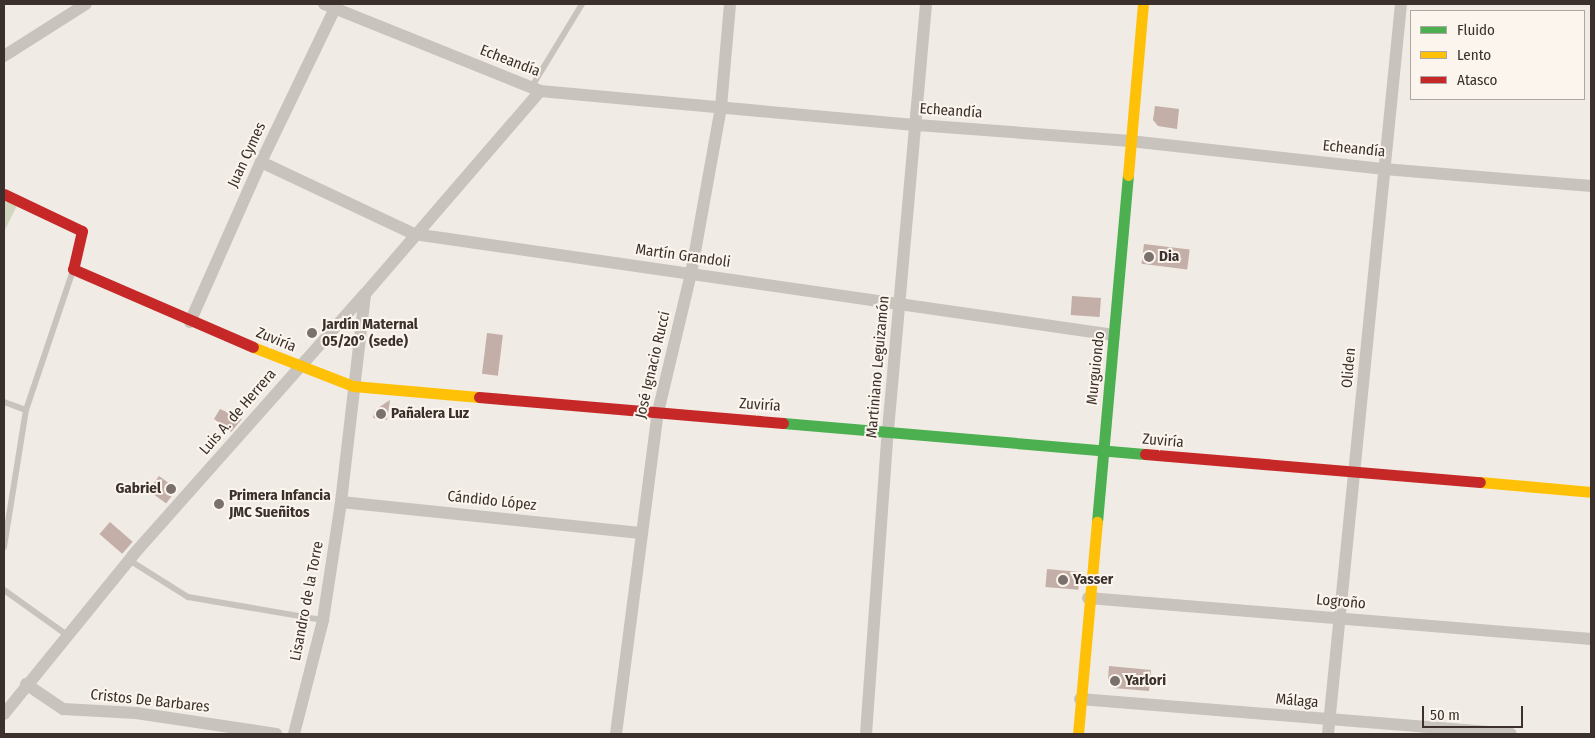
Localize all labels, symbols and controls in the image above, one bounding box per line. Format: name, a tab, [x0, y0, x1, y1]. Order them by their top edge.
legend	[1410, 10, 1585, 100]
text: Fluido	[1457, 21, 1495, 39]
street label: Echeandía	[477, 41, 543, 81]
text: Lento	[1457, 46, 1491, 64]
text: Atasco	[1457, 71, 1497, 89]
street label: Echeandía	[919, 100, 983, 122]
street label: Juan Cymes	[224, 120, 270, 190]
street label: Echeandía	[1322, 137, 1386, 161]
street label: Martín Grandoli	[634, 240, 732, 272]
place label: Dia	[1159, 248, 1179, 266]
marker: Dia	[1143, 251, 1155, 263]
street label: Martiniano Leguizamón	[863, 295, 893, 439]
street label: José Ignacio Rucci	[632, 310, 674, 420]
place label: Jardín Maternal 05/20° (sede)	[322, 315, 418, 350]
street label: Zuviría	[253, 324, 299, 356]
marker: Jardín Maternal 05/20° (sede)	[306, 327, 318, 339]
street label: Murguiondo	[1083, 330, 1109, 406]
street label: Oliden	[1338, 347, 1360, 389]
street label: Luis A. de Herrera	[196, 365, 280, 459]
street label: Zuviría	[739, 395, 781, 415]
place label: Pañalera Luz	[391, 405, 469, 423]
marker: Pañalera Luz	[375, 408, 387, 420]
street label: Zuviría	[1142, 430, 1184, 452]
place label: Gabriel	[115, 480, 161, 498]
marker: Gabriel	[165, 483, 177, 495]
place label: Primera Infancia JMC Sueñitos	[229, 486, 331, 521]
street label: Cándido López	[447, 487, 537, 515]
marker: Primera Infancia JMC Sueñitos	[213, 498, 225, 510]
street label: Lisandro de la Torre	[287, 540, 327, 662]
place label: Yasser	[1073, 571, 1113, 589]
marker: Yasser	[1057, 574, 1069, 586]
street label: Logroño	[1315, 591, 1367, 613]
place label: Yarlori	[1125, 672, 1166, 690]
marker: Yarlori	[1109, 675, 1121, 687]
street label: Cristos De Barbares	[90, 686, 210, 716]
street label: Málaga	[1275, 690, 1319, 712]
scale bar	[1425, 696, 1526, 728]
text: 50 m	[1430, 706, 1460, 724]

